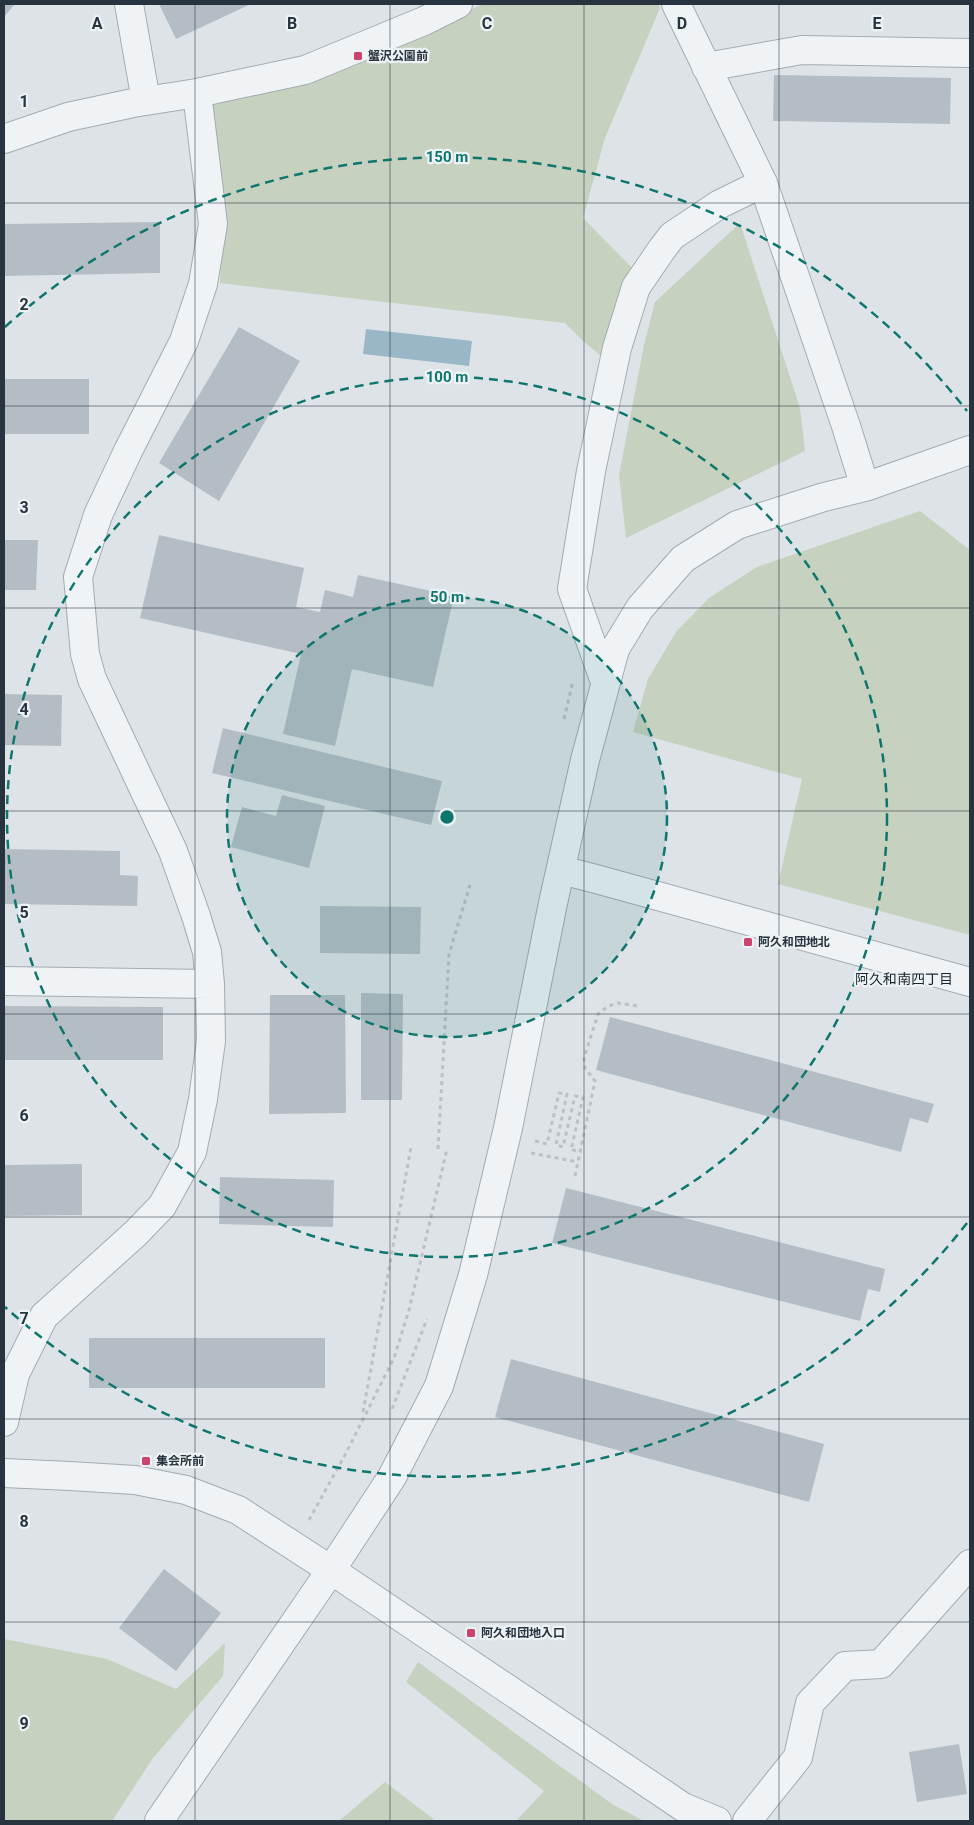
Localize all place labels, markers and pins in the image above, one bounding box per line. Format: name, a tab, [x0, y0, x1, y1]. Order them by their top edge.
place label: 蟹沢公園前	[368, 49, 428, 63]
marker: 蟹沢公園前	[352, 50, 364, 62]
centre of rings	[438, 808, 456, 826]
place label: 阿久和団地北	[758, 935, 830, 949]
marker: 阿久和団地北	[742, 936, 754, 948]
place label: 集会所前	[156, 1454, 204, 1468]
marker: 集会所前	[140, 1455, 152, 1467]
place label: 阿久和団地入口	[481, 1626, 565, 1640]
marker: 阿久和団地入口	[465, 1627, 477, 1639]

